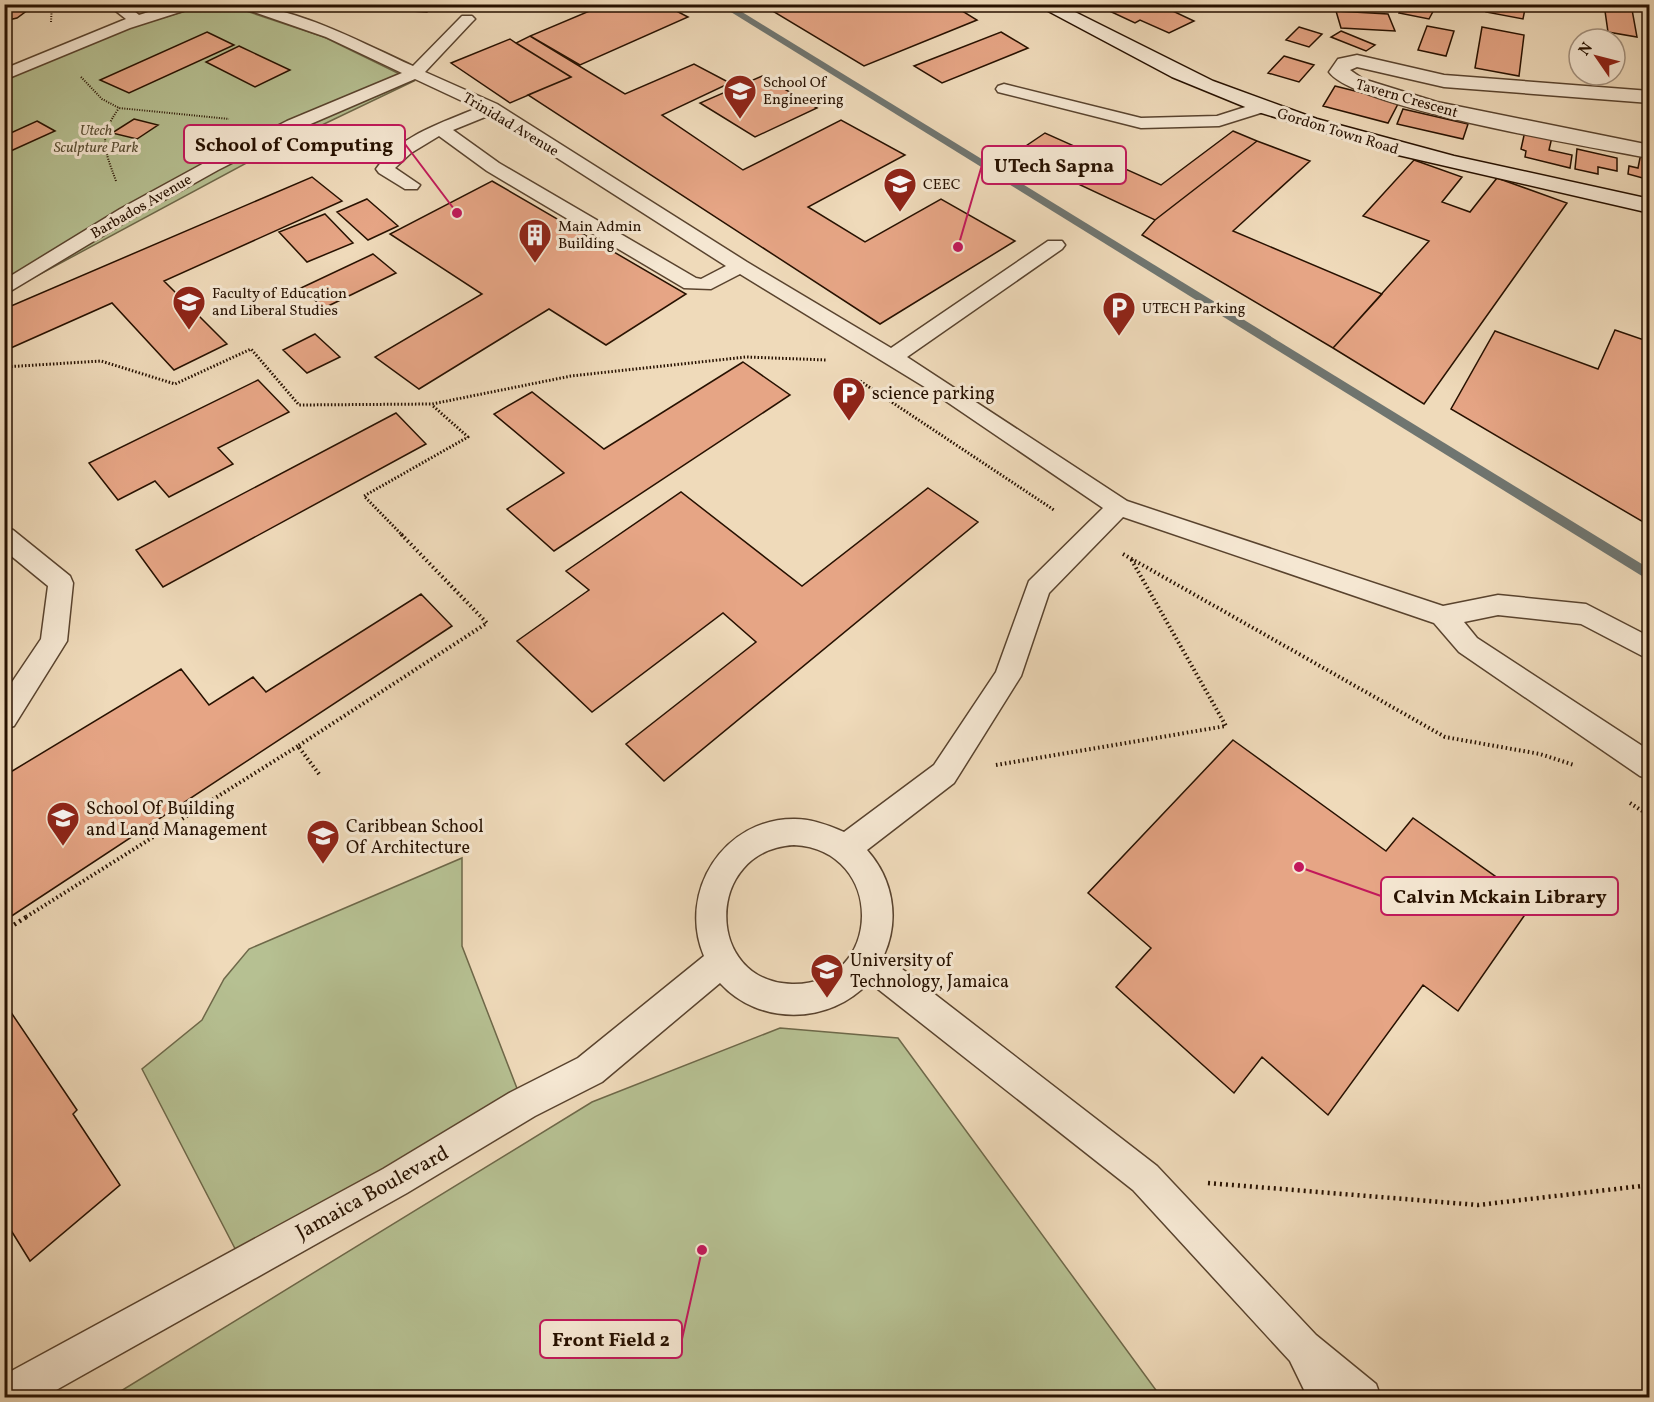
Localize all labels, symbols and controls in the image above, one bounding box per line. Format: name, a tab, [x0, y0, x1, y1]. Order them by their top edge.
north arrow	[1567, 27, 1627, 87]
text: N	[1574, 38, 1599, 61]
school or university icon: School Of Engineering	[722, 73, 758, 120]
place label: School Of Engineering	[763, 73, 844, 111]
street label: Tavern Crescent	[1353, 75, 1460, 124]
street label: Trinidad Avenue	[458, 88, 562, 162]
street label: Gordon Town Road	[1274, 104, 1401, 161]
park label: Utech Sculpture Park	[54, 121, 138, 159]
callout: School of Computing	[184, 125, 405, 163]
text: School of Computing	[195, 132, 393, 160]
callout: UTech Sapna	[982, 146, 1126, 184]
text: UTech Sapna	[994, 153, 1114, 181]
school or university icon: CEEC	[882, 166, 918, 213]
street label: Barbados Avenue	[87, 170, 196, 245]
place label: CEEC	[923, 175, 961, 196]
building icon: Main Admin Building	[517, 217, 553, 264]
place label: Main Admin Building	[558, 217, 641, 255]
school or university icon: Faculty of Education and Liberal Studies	[171, 284, 207, 331]
place label: Faculty of Education and Liberal Studies	[212, 284, 347, 322]
parking icon: UTECH Parking	[1101, 290, 1137, 337]
place label: UTECH Parking	[1142, 299, 1246, 320]
parking icon: science parking	[831, 375, 867, 422]
place label: science parking	[872, 382, 995, 407]
place label: School Of Building and Land Management	[86, 797, 268, 843]
school or university icon: School Of Building and Land Management	[45, 800, 81, 847]
place label: Caribbean School Of Architecture	[346, 815, 484, 861]
school or university icon: Caribbean School Of Architecture	[305, 818, 341, 865]
callout: Calvin Mckain Library	[1381, 877, 1618, 915]
text: Calvin Mckain Library	[1393, 884, 1607, 912]
place label: University of Technology, Jamaica	[850, 949, 1009, 995]
school or university icon: University of Technology, Jamaica	[809, 952, 845, 999]
street label: Jamaica Boulevard	[291, 1139, 455, 1247]
callout: Front Field 2	[540, 1320, 682, 1358]
text: Front Field 2	[552, 1327, 670, 1355]

